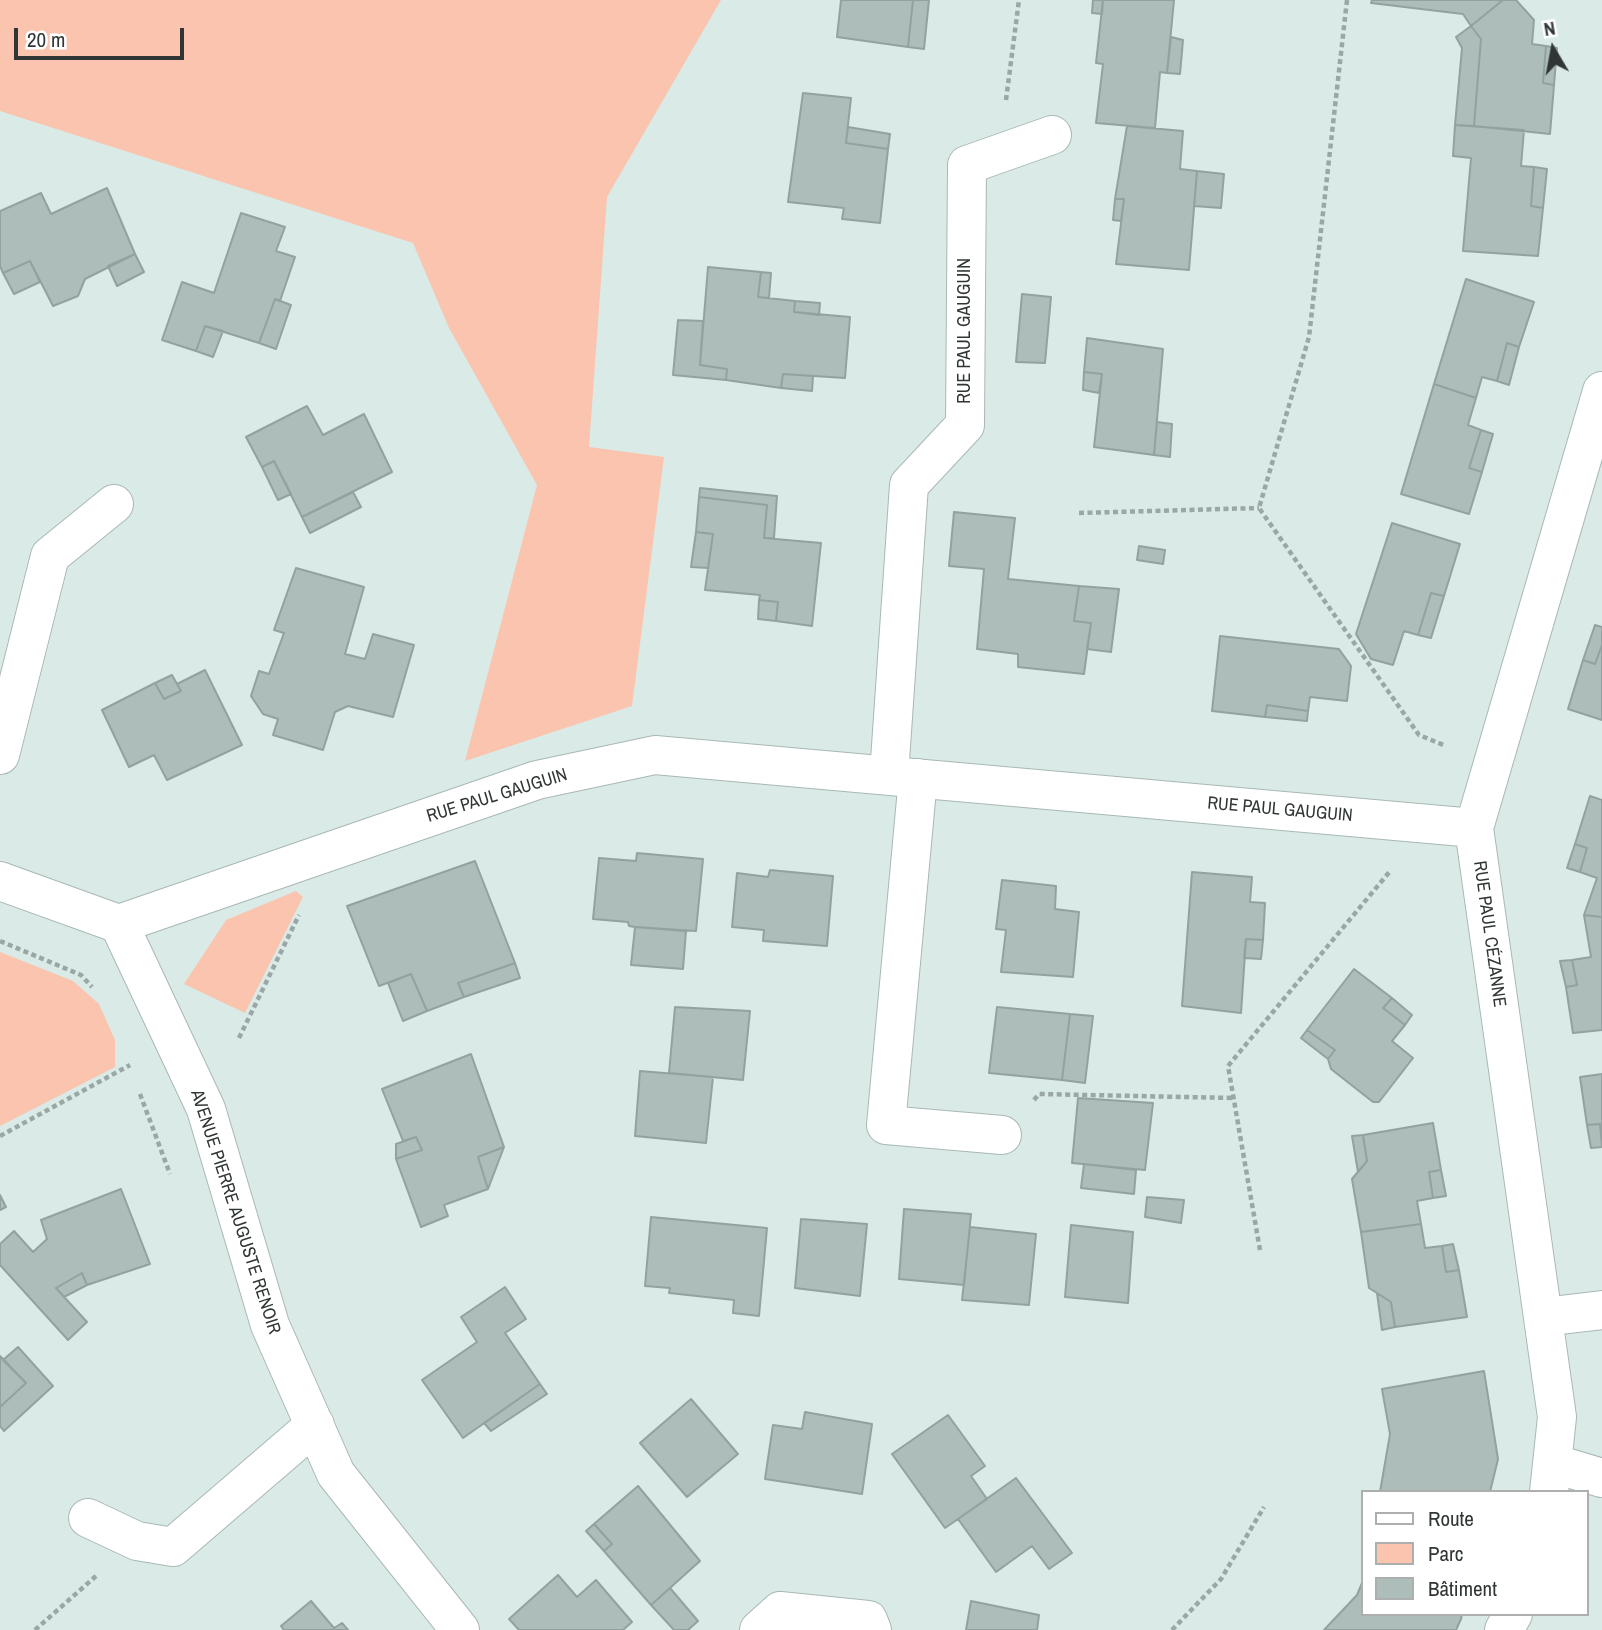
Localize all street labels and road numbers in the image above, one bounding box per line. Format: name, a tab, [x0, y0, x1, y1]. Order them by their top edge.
street label: RUE PAUL GAUGUIN	[954, 258, 976, 404]
street label: RUE PAUL GAUGUIN	[424, 764, 570, 828]
street label: RUE PAUL GAUGUIN	[1206, 793, 1354, 827]
street label: RUE PAUL CÉZANNE	[1468, 860, 1510, 1008]
street label: AVENUE PIERRE AUGUSTE RENOIR	[185, 1087, 285, 1337]

